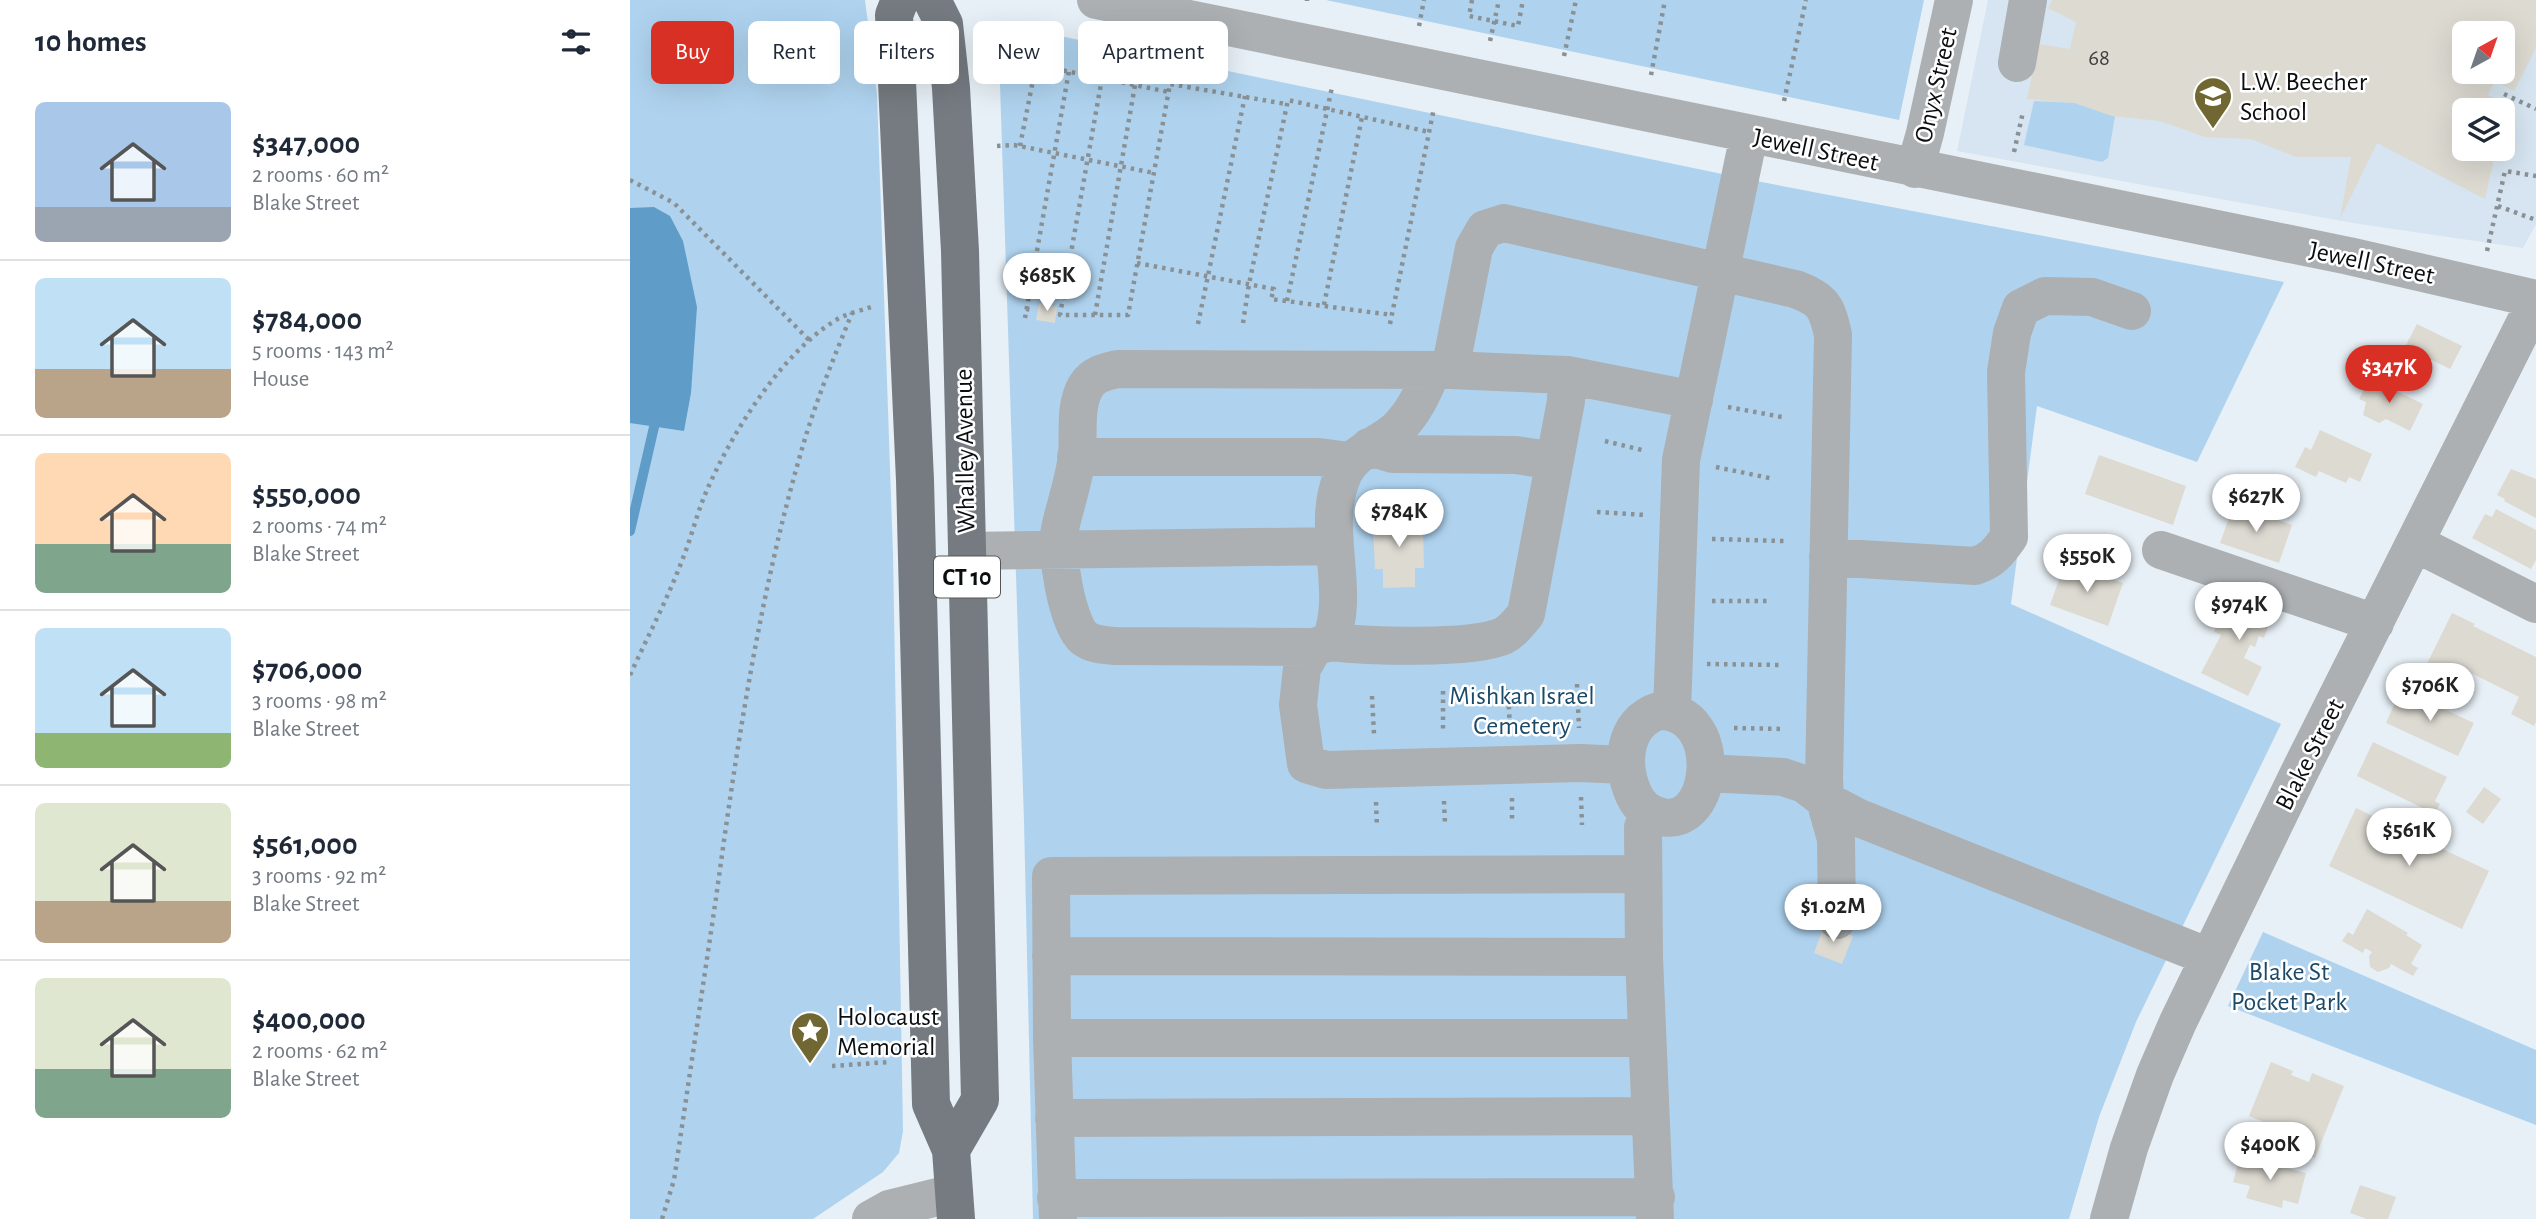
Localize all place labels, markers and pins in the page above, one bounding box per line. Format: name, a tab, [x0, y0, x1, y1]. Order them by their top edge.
place label: L.W. Beecher School	[2240, 69, 2368, 125]
school or university icon: L.W. Beecher School	[2192, 75, 2234, 130]
pin: $685K	[998, 254, 1096, 313]
pin: $347K	[2340, 346, 2438, 405]
pin: $627K	[2207, 475, 2305, 534]
pin: $784K	[1350, 490, 1448, 549]
pin: $550K	[2038, 534, 2136, 594]
pin: $974K	[2190, 582, 2288, 642]
pin: $706K	[2381, 664, 2479, 723]
pin: $561K	[2360, 808, 2458, 868]
pin: $1.02M	[1776, 884, 1890, 944]
place label: Holocaust Memorial	[837, 1004, 939, 1060]
place icon: Holocaust Memorial	[789, 1010, 831, 1065]
pin: $400K	[2221, 1122, 2319, 1182]

